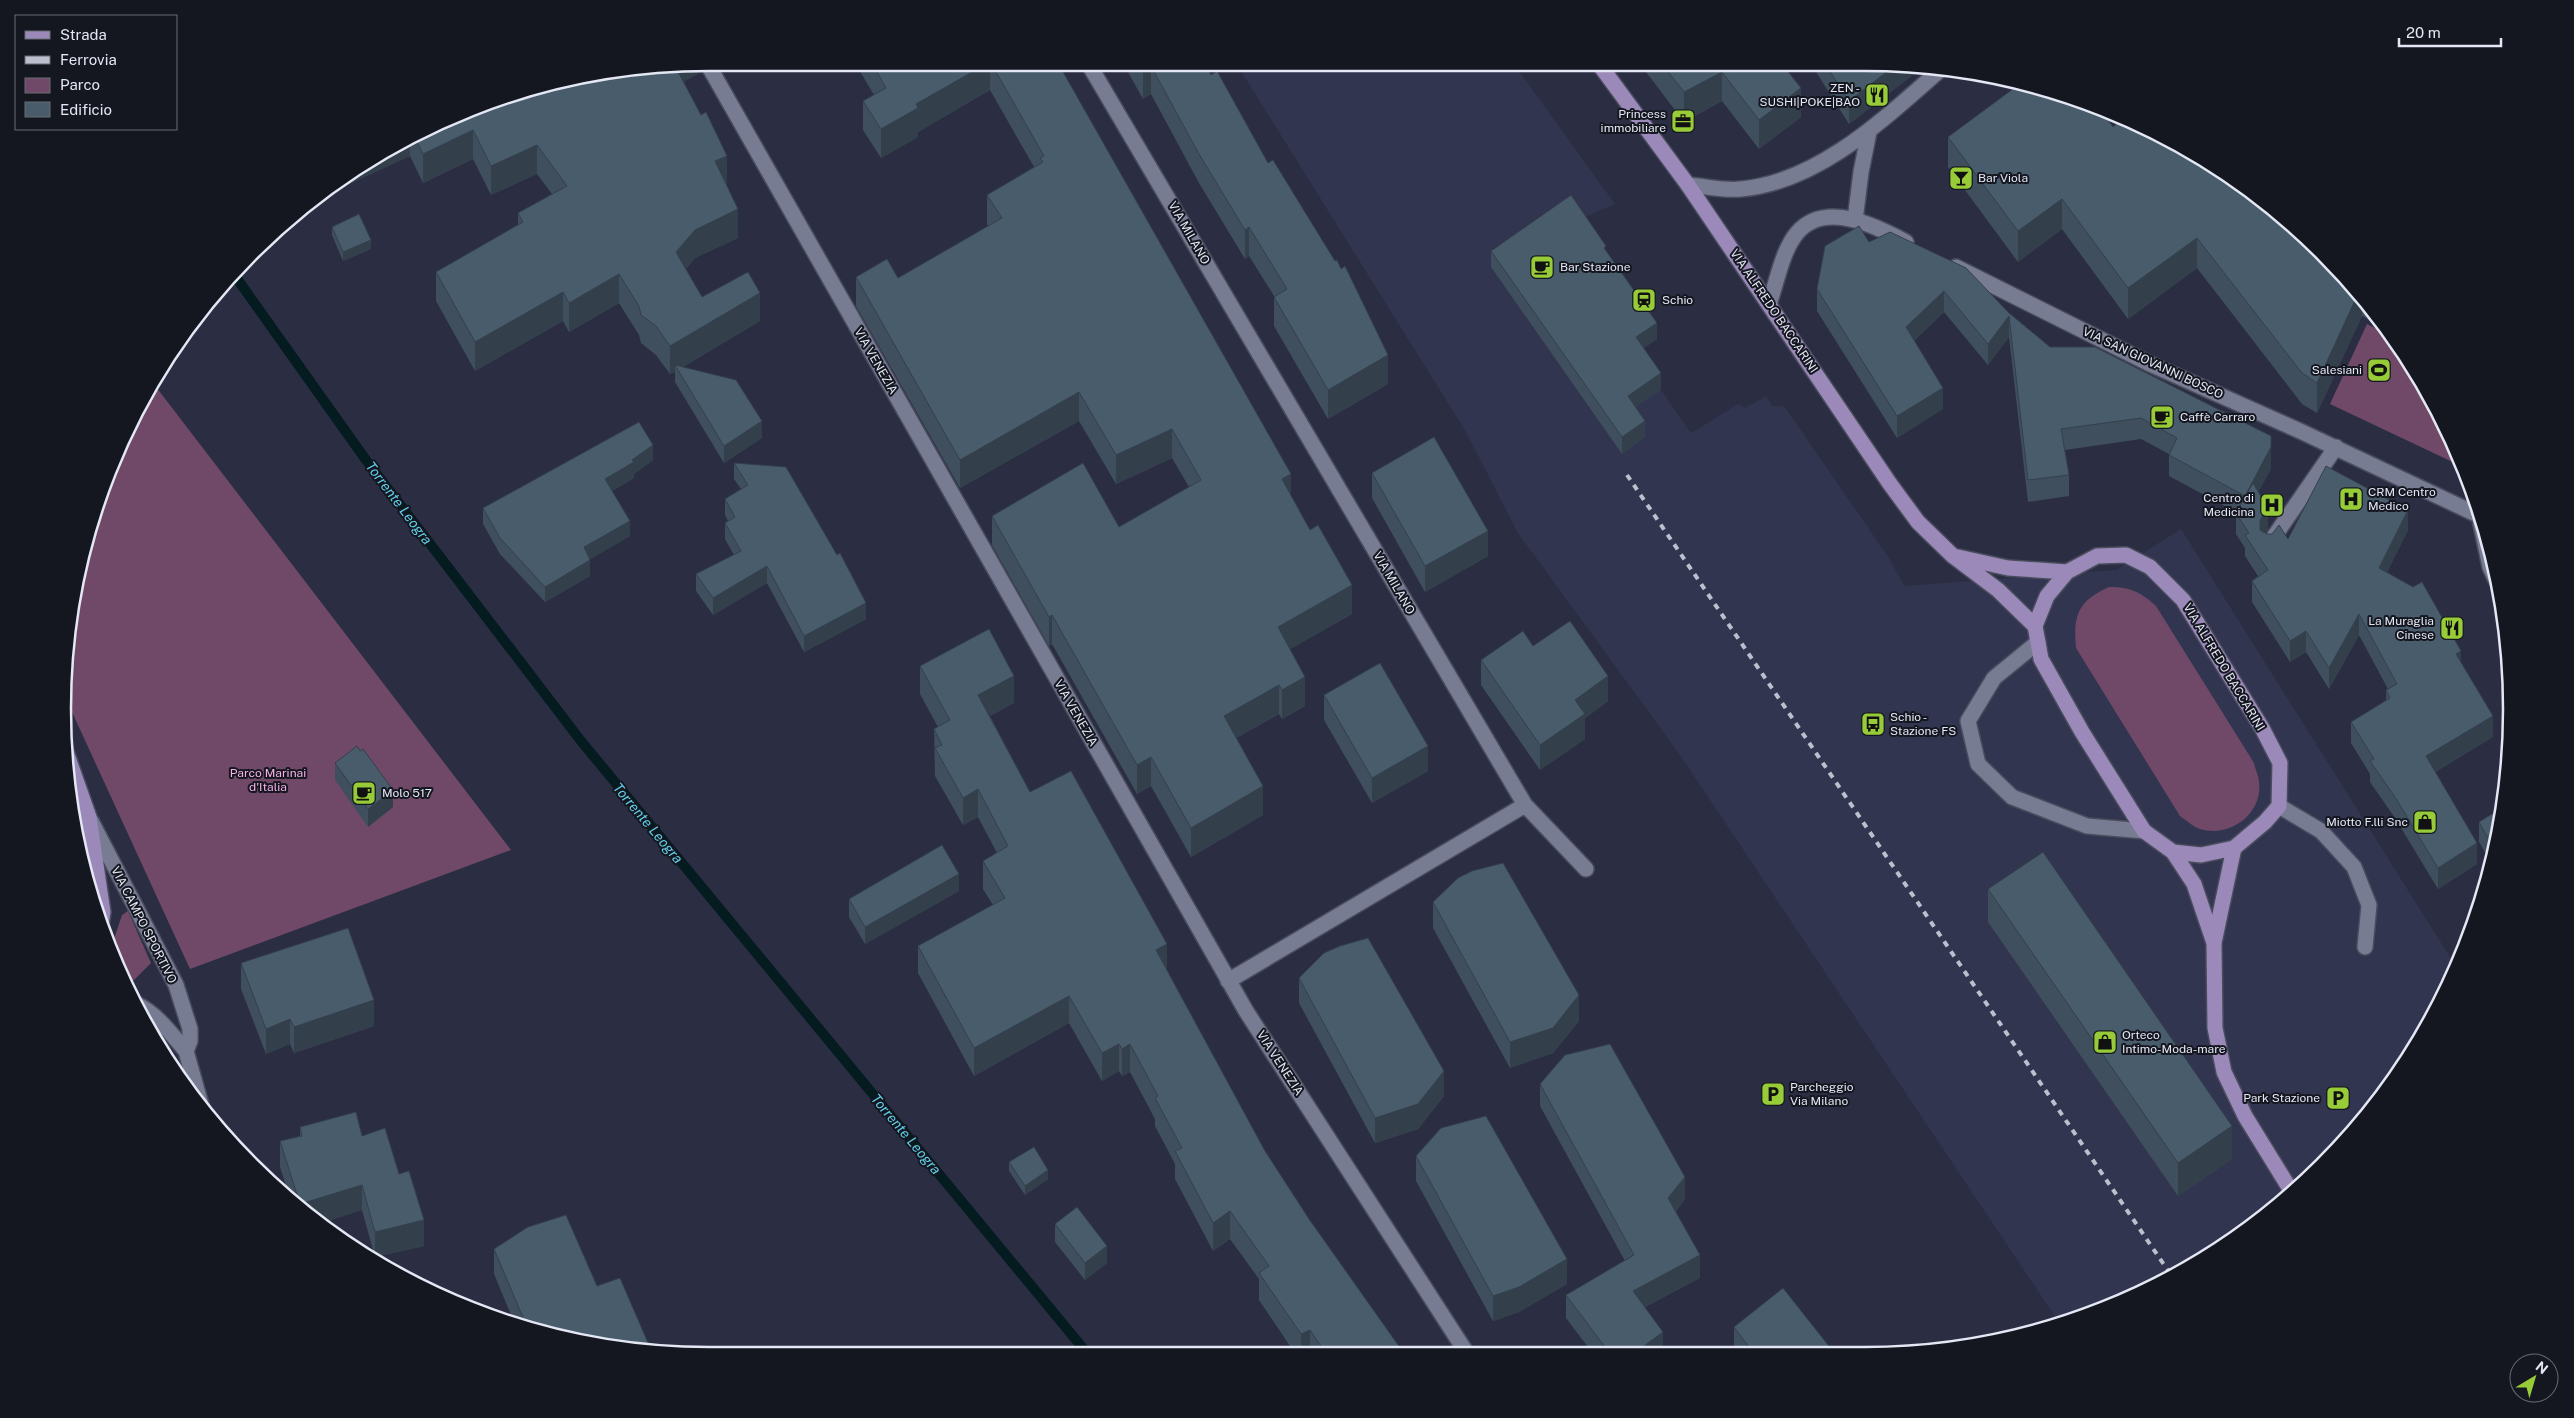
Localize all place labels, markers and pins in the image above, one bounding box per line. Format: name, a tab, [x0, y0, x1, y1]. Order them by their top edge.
place label: ZEN - SUSHI|POKE|BAO	[1760, 81, 1860, 109]
restaurant icon: ZEN - SUSHI|POKE|BAO	[1864, 82, 1890, 108]
place label: Princess immobiliare	[1601, 107, 1666, 135]
office icon: Princess immobiliare	[1670, 108, 1696, 134]
bar icon: Bar Viola	[1948, 165, 1974, 191]
place label: Bar Viola	[1978, 171, 2028, 185]
cafe icon: Bar Stazione	[1529, 254, 1555, 280]
place label: Bar Stazione	[1560, 260, 1631, 274]
station icon: Schio	[1631, 287, 1657, 313]
place label: Schio	[1662, 293, 1693, 307]
sports icon: Salesiani	[2366, 357, 2392, 383]
place label: Salesiani	[2312, 363, 2362, 377]
cafe icon: Caffè Carraro	[2149, 404, 2175, 430]
place label: Caffè Carraro	[2180, 410, 2256, 424]
place label: CRM Centro Medico	[2368, 485, 2436, 513]
hospital icon: CRM Centro Medico	[2338, 486, 2364, 512]
place label: Centro di Medicina	[2203, 491, 2254, 519]
hospital icon: Centro di Medicina	[2259, 492, 2285, 518]
place label: La Muraglia Cinese	[2368, 614, 2434, 642]
restaurant icon: La Muraglia Cinese	[2439, 615, 2465, 641]
place label: Schio - Stazione FS	[1890, 710, 1956, 738]
bus stop icon: Schio - Stazione FS	[1860, 711, 1886, 737]
cafe icon: Molo 517	[351, 780, 377, 806]
place label: Molo 517	[382, 786, 432, 800]
shop icon: Miotto F.lli Snc	[2412, 809, 2438, 835]
place label: Miotto F.lli Snc	[2326, 815, 2408, 829]
place label: Orteco Intimo-Moda-mare	[2122, 1028, 2226, 1056]
shop icon: Orteco Intimo-Moda-mare	[2092, 1029, 2118, 1055]
place label: Parcheggio Via Milano	[1790, 1080, 1854, 1108]
parking icon: Parcheggio Via Milano	[1760, 1081, 1786, 1107]
parking icon: Park Stazione	[2325, 1085, 2351, 1111]
place label: Park Stazione	[2243, 1091, 2320, 1105]

